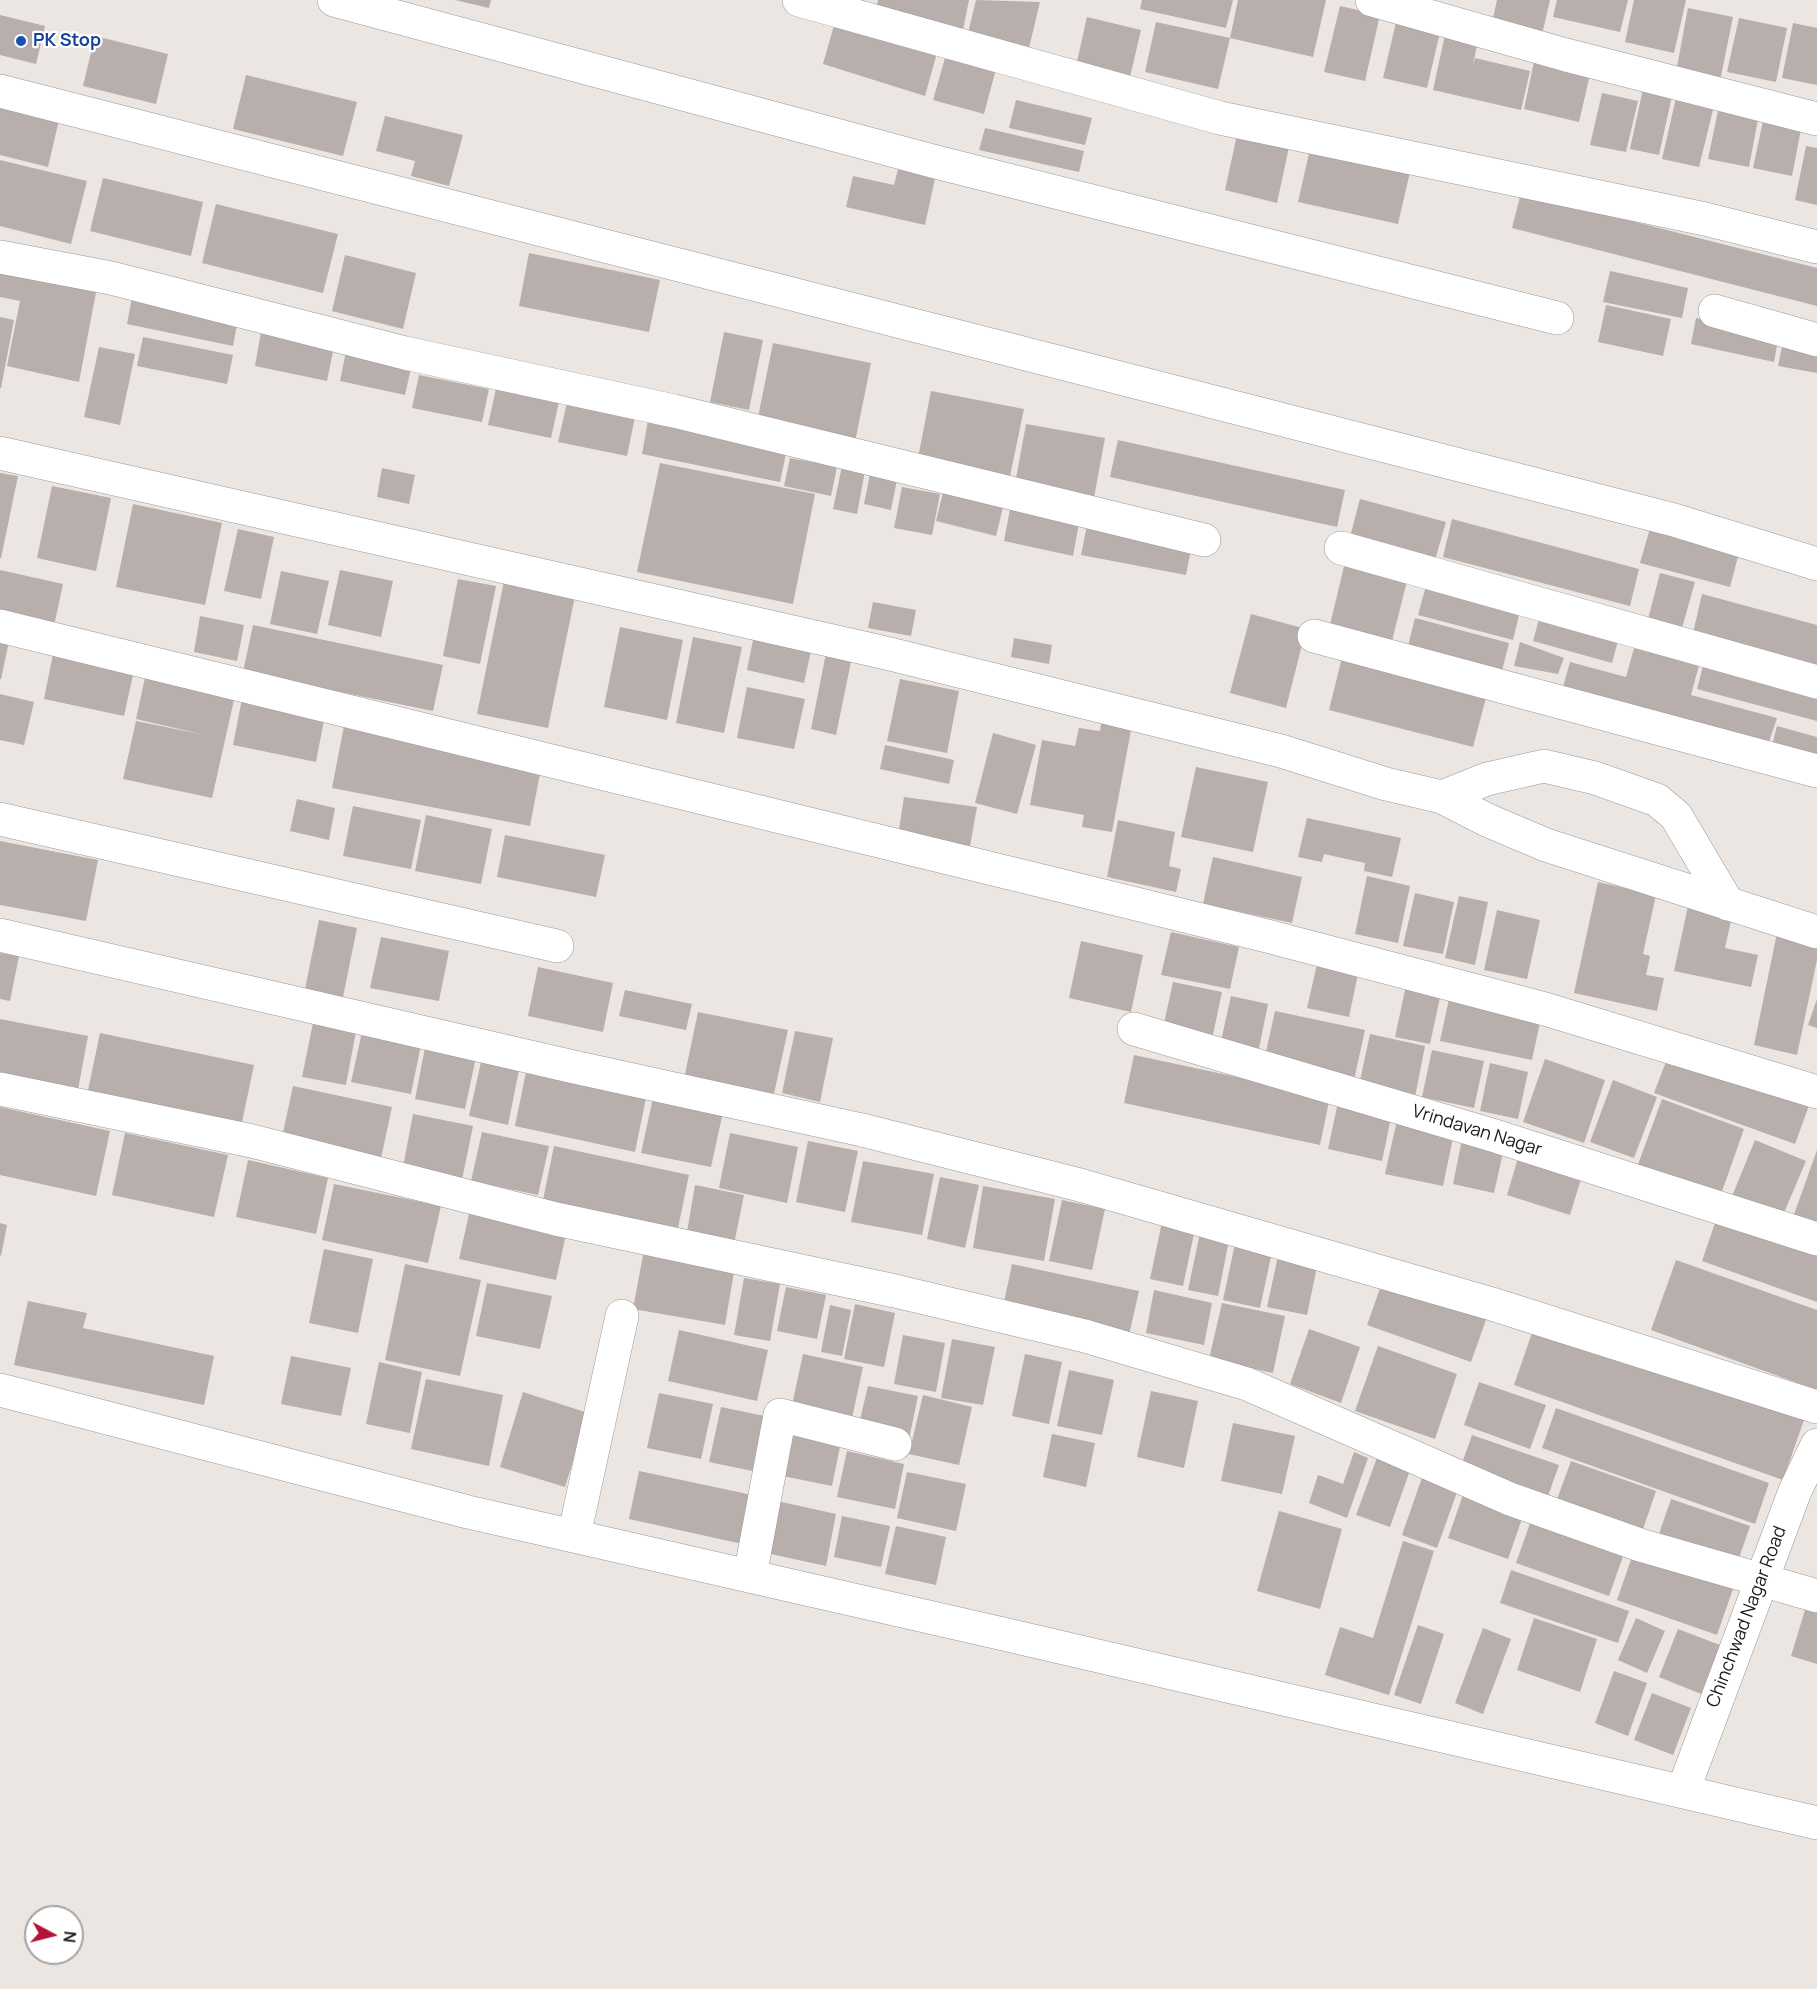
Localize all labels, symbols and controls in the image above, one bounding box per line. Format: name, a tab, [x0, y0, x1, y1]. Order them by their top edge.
place label: PK Stop	[33, 30, 101, 52]
marker: PK Stop	[14, 34, 28, 48]
street label: Vrindavan Nagar	[1409, 1101, 1545, 1161]
street label: Chinchwad Nagar Road	[1702, 1523, 1792, 1711]
north arrow	[24, 1905, 84, 1965]
text: N	[58, 1930, 81, 1944]

